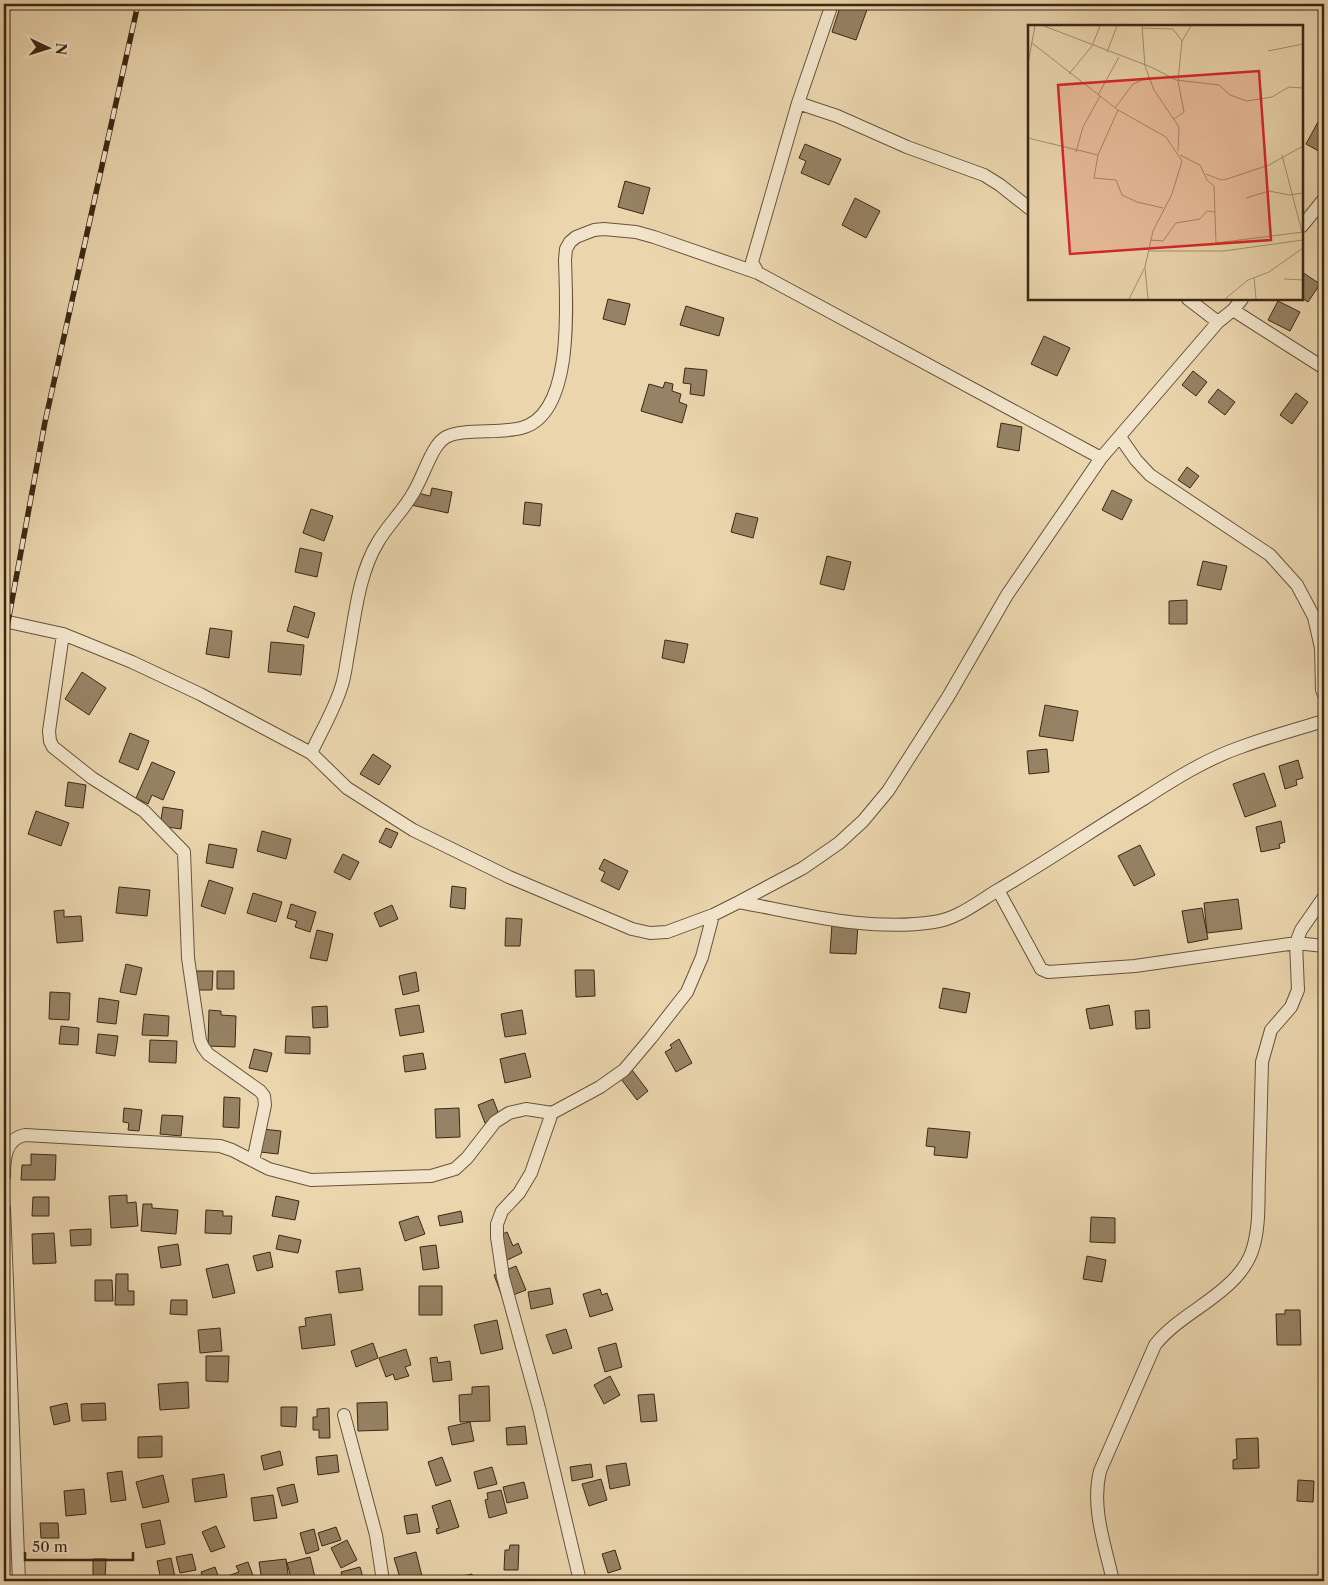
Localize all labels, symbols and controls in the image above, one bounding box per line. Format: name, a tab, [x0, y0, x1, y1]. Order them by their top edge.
north arrow	[22, 22, 72, 72]
inset map	[1028, 25, 1303, 300]
text: N	[52, 42, 70, 56]
scale bar	[25, 1530, 132, 1562]
text: 50 m	[32, 1537, 68, 1556]

